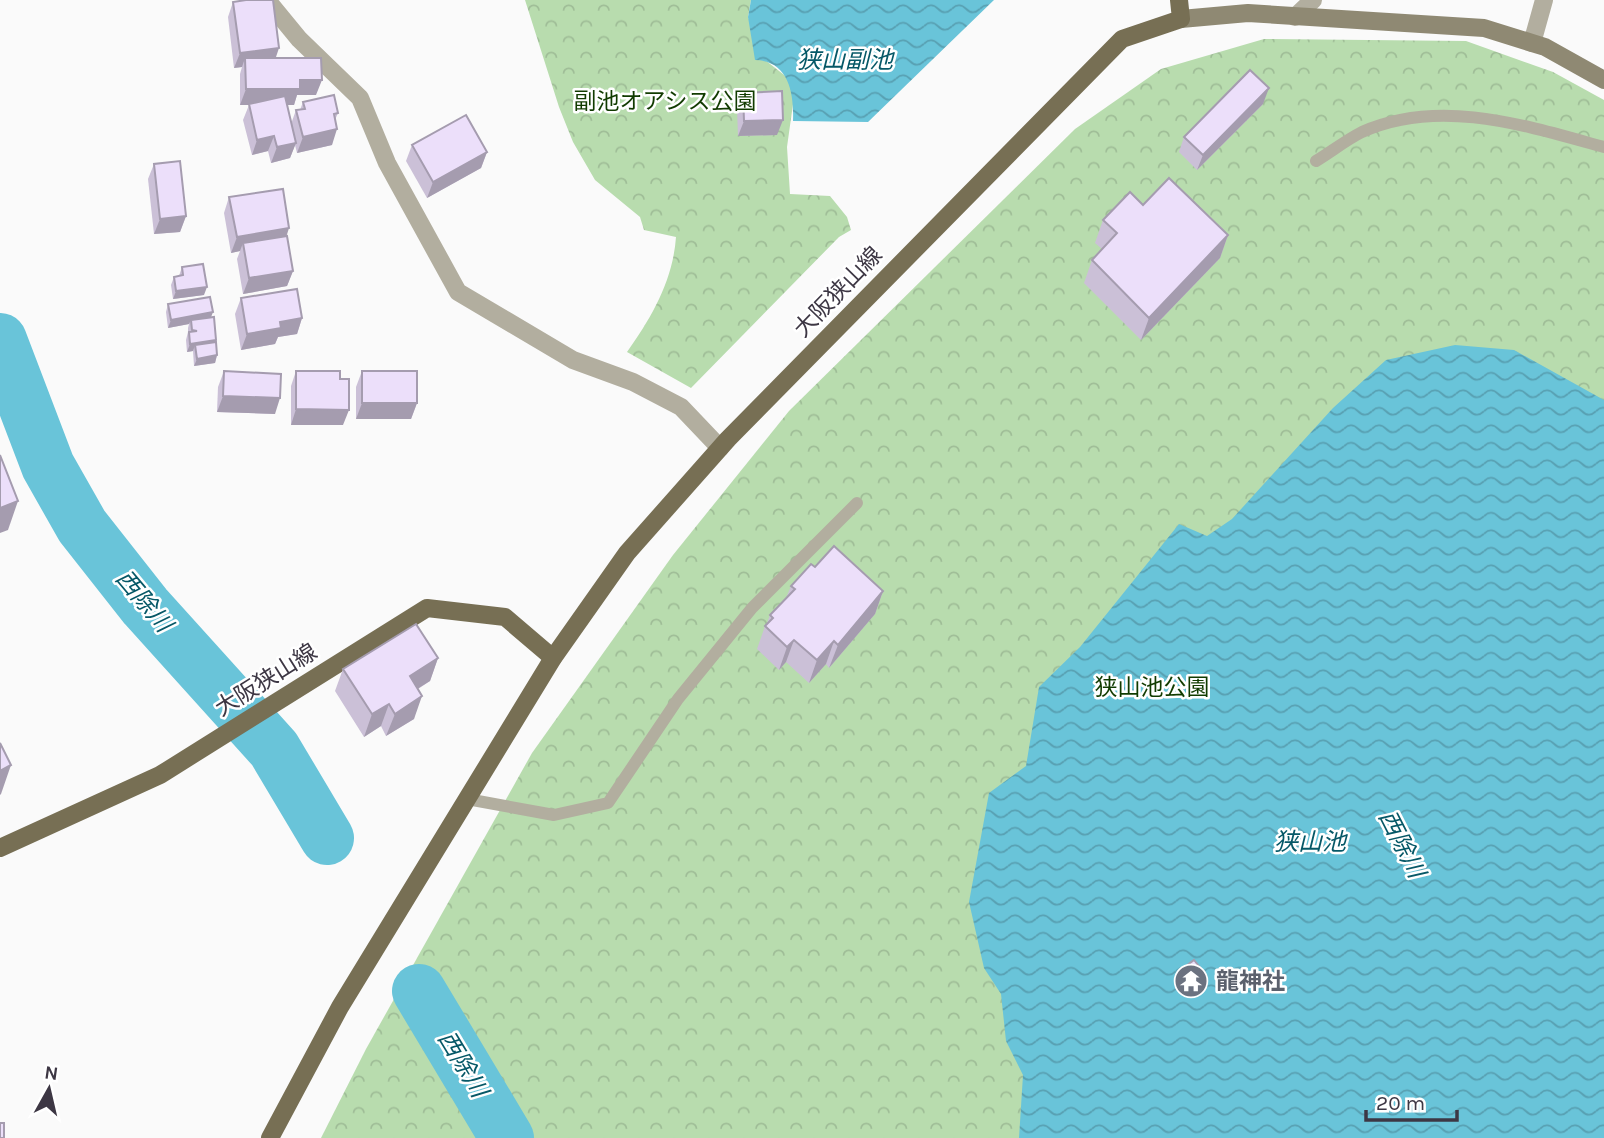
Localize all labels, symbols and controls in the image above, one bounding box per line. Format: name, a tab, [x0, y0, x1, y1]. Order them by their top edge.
water label: 狭山副池	[797, 46, 895, 74]
park label: 副池オアシス公園	[573, 88, 757, 115]
street label: 大阪狭山線	[788, 241, 888, 343]
water label: 西除川	[110, 564, 180, 640]
street label: 大阪狭山線	[210, 638, 322, 722]
park label: 狭山池公園	[1095, 674, 1210, 701]
water label: 西除川	[1373, 806, 1432, 885]
water label: 狭山池	[1274, 828, 1348, 856]
temple icon: 龍神社	[1172, 962, 1210, 1000]
place label: 龍神社	[1216, 968, 1285, 995]
water label: 西除川	[432, 1026, 495, 1105]
north arrow	[14, 1054, 84, 1124]
text: N	[43, 1061, 60, 1085]
scale bar	[1366, 1078, 1457, 1122]
text: 20 m	[1376, 1091, 1425, 1115]

